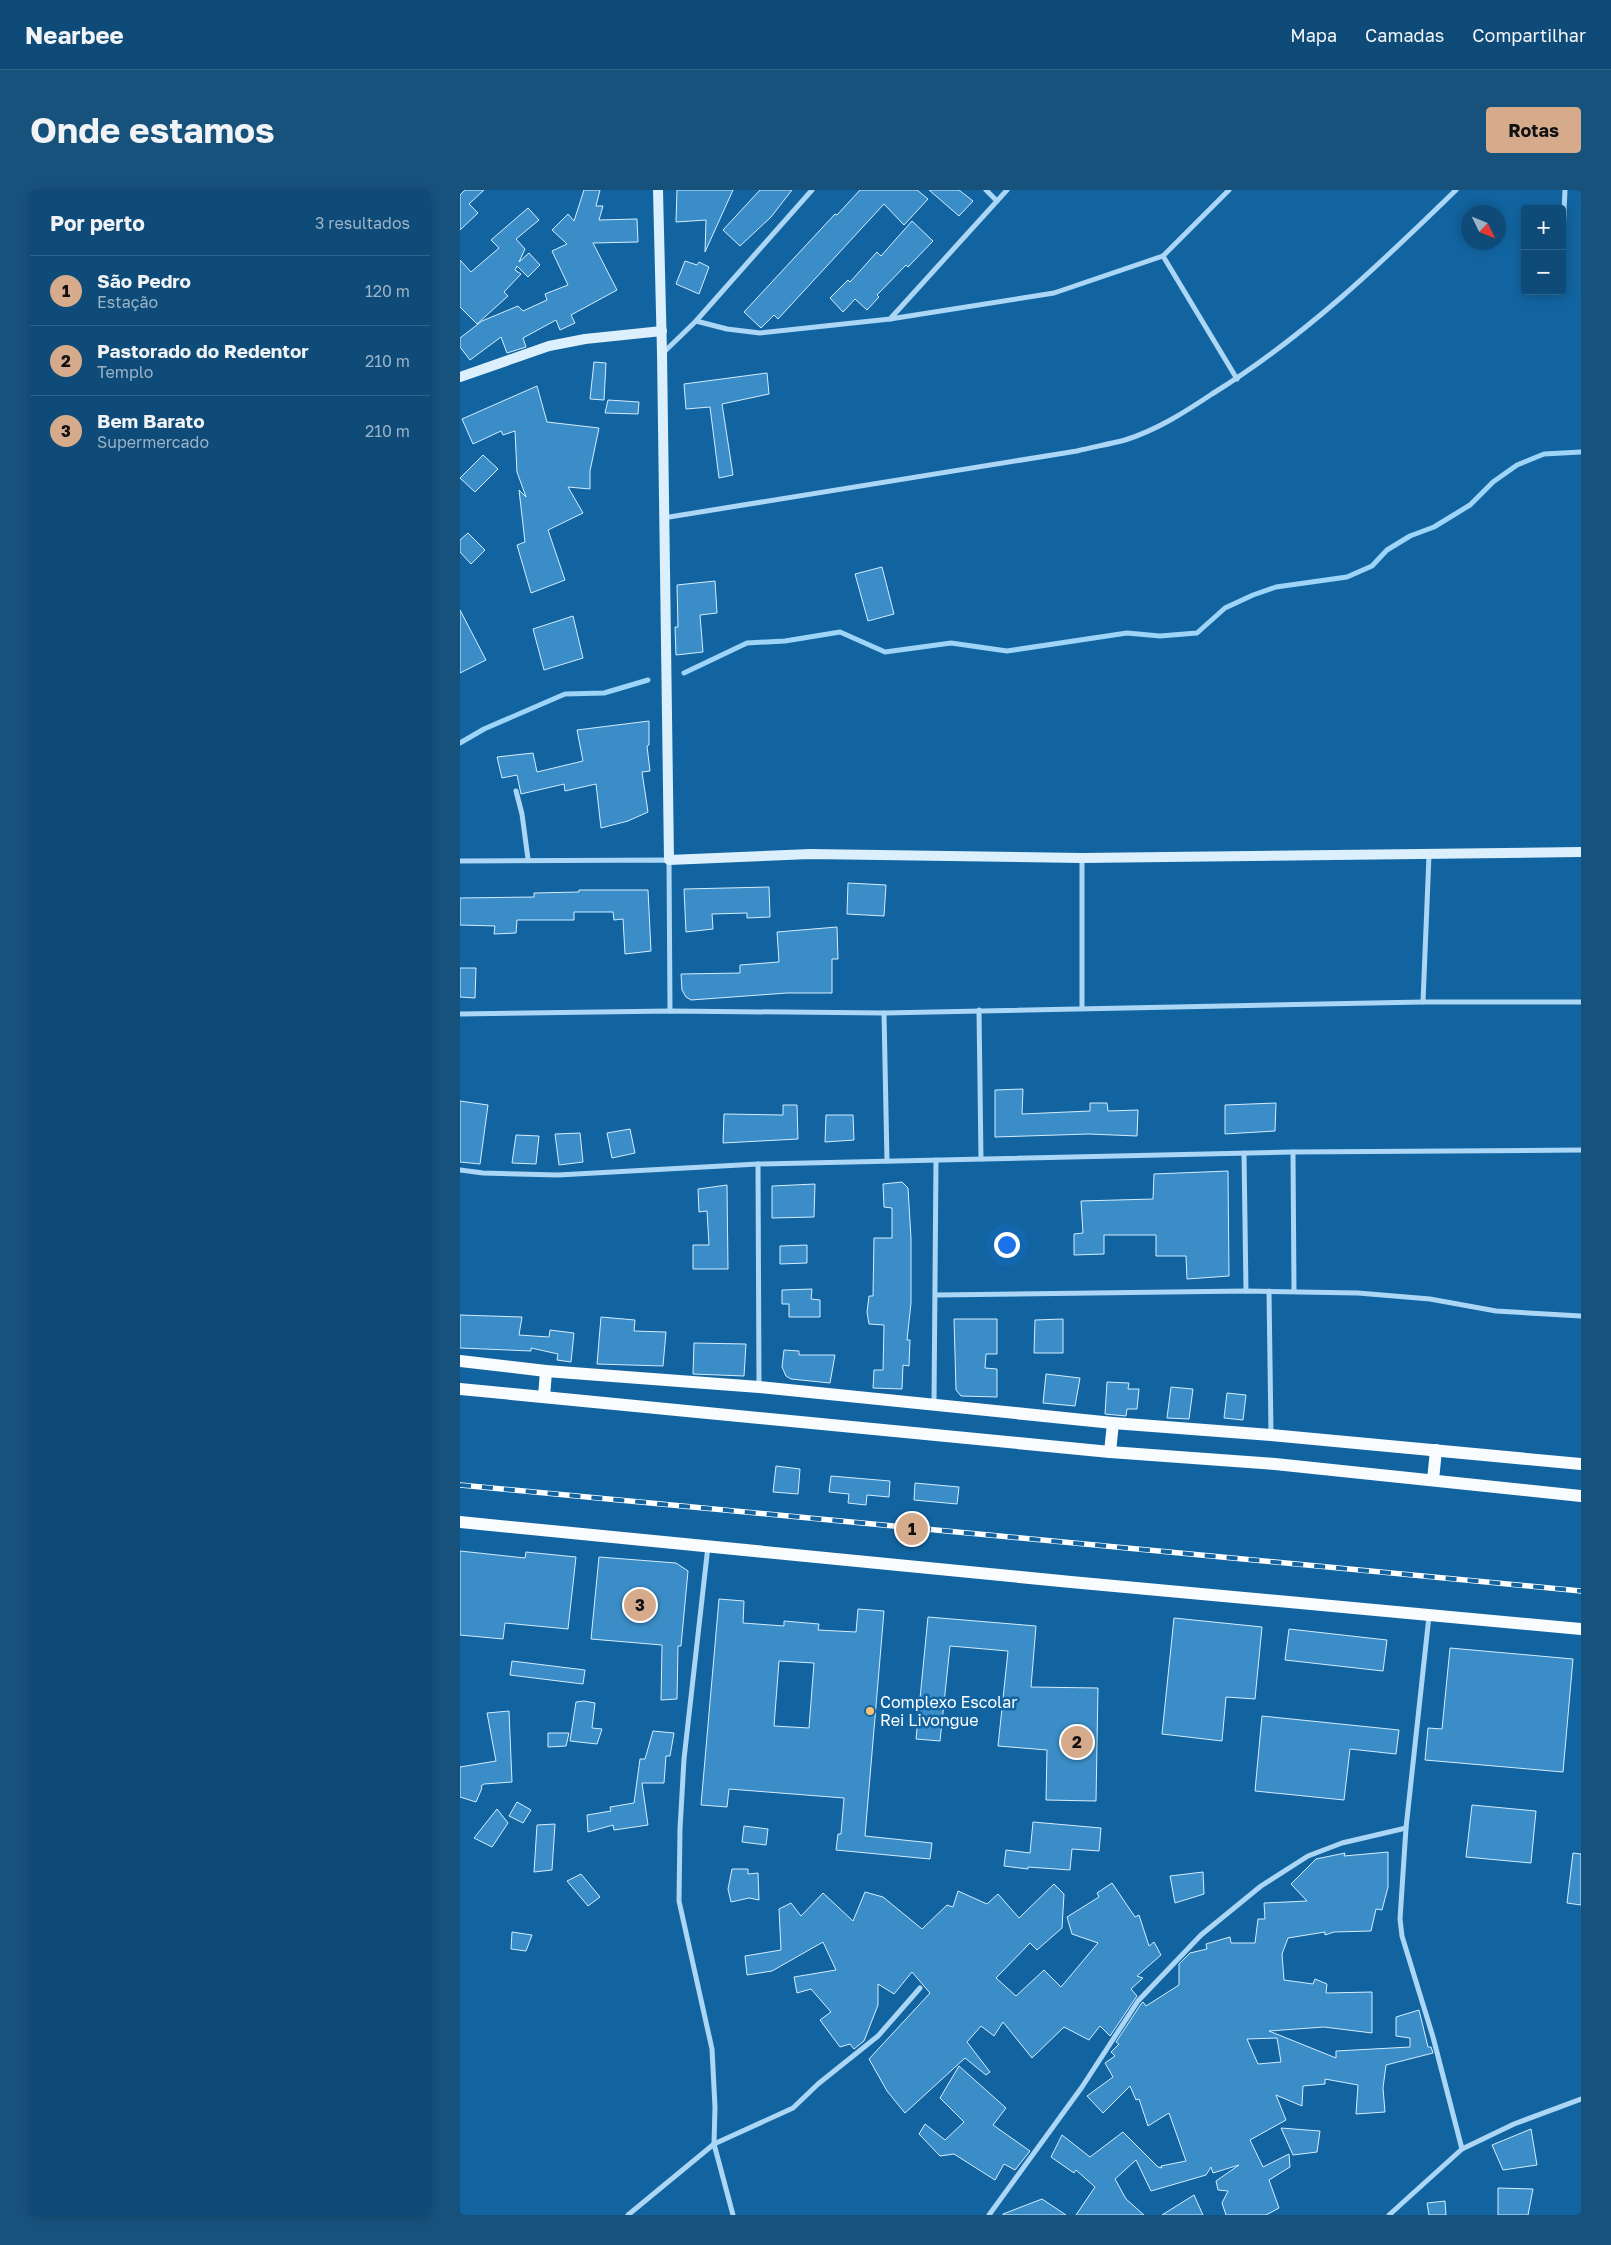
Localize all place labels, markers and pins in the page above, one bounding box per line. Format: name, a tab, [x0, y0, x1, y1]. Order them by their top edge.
pin: 1	[896, 1510, 928, 1548]
pin: 3	[624, 1586, 656, 1624]
place label: Complexo Escolar Rei Livongue	[880, 1692, 1017, 1730]
marker: Complexo Escolar Rei Livongue	[864, 1705, 876, 1717]
pin: 2	[1061, 1723, 1093, 1761]

